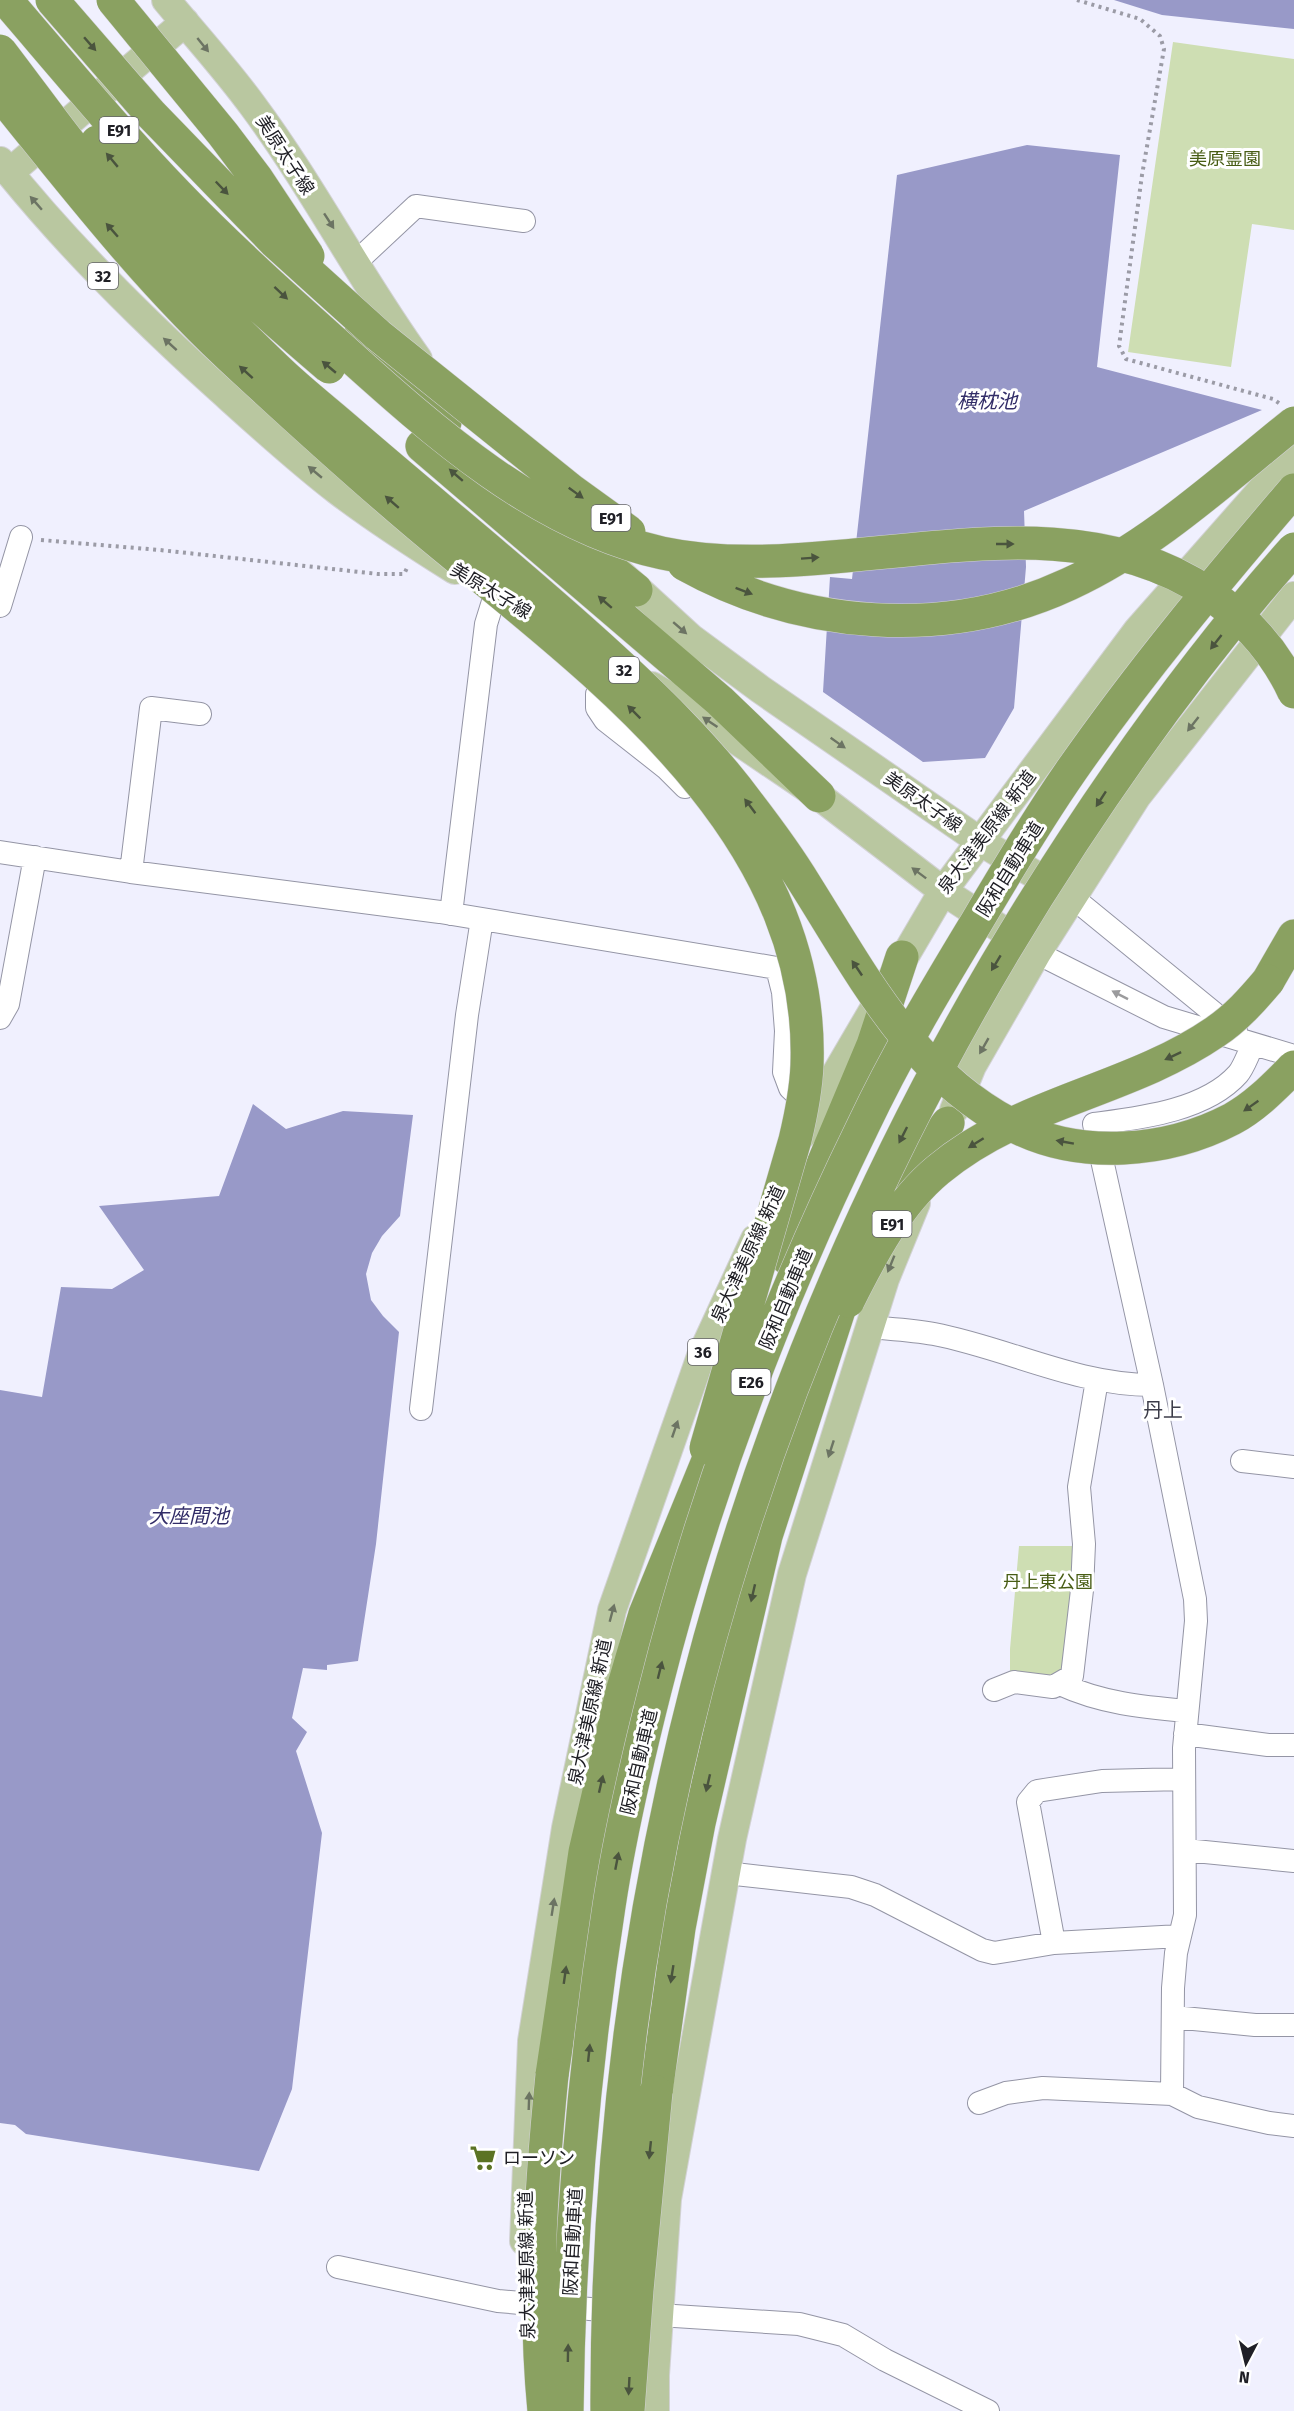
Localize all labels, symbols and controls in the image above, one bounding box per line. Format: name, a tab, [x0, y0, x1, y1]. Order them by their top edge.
one-way arrow	[84, 36, 97, 52]
one-way arrow	[197, 37, 210, 53]
street label: 美原太子線	[251, 111, 319, 199]
road number: E91	[100, 117, 138, 143]
park label: 美原霊園	[1189, 148, 1261, 170]
one-way arrow	[106, 153, 119, 168]
one-way arrow	[215, 181, 229, 196]
one-way arrow	[29, 195, 42, 211]
one-way arrow	[323, 212, 335, 228]
one-way arrow	[105, 223, 119, 238]
road number: 32	[88, 263, 118, 289]
one-way arrow	[274, 286, 288, 300]
one-way arrow	[162, 337, 177, 351]
one-way arrow	[322, 361, 337, 374]
one-way arrow	[239, 366, 254, 379]
water label: 横枕池	[957, 389, 1019, 413]
one-way arrow	[308, 466, 323, 479]
one-way arrow	[448, 469, 464, 482]
one-way arrow	[568, 487, 584, 499]
one-way arrow	[385, 496, 400, 509]
road number: E91	[592, 505, 630, 531]
one-way arrow	[995, 539, 1014, 549]
one-way arrow	[801, 553, 820, 562]
street label: 美原太子線	[447, 558, 535, 624]
one-way arrow	[735, 587, 753, 596]
one-way arrow	[598, 596, 613, 609]
one-way arrow	[672, 622, 688, 635]
one-way arrow	[1210, 634, 1223, 650]
road number: 32	[609, 657, 639, 683]
one-way arrow	[627, 706, 641, 720]
one-way arrow	[1186, 716, 1199, 732]
one-way arrow	[702, 717, 718, 728]
one-way arrow	[829, 737, 845, 749]
street label: 泉大津美原線 新道	[933, 766, 1041, 898]
street label: 美原太子線	[880, 767, 966, 837]
one-way arrow	[1096, 791, 1107, 807]
one-way arrow	[745, 798, 757, 813]
street label: 阪和自動車道	[972, 817, 1048, 921]
one-way arrow	[912, 867, 927, 879]
one-way arrow	[991, 955, 1002, 971]
one-way arrow	[851, 961, 863, 977]
one-way arrow	[1112, 990, 1129, 1000]
one-way arrow	[978, 1038, 989, 1054]
one-way arrow	[1165, 1052, 1182, 1061]
one-way arrow	[1243, 1100, 1259, 1112]
one-way arrow	[898, 1126, 907, 1143]
one-way arrow	[968, 1137, 984, 1148]
one-way arrow	[1055, 1138, 1074, 1147]
street label: 泉大津美原線 新道	[707, 1182, 789, 1326]
road number: E91	[872, 1211, 912, 1237]
street label: 阪和自動車道	[755, 1245, 817, 1353]
one-way arrow	[886, 1255, 896, 1273]
road number: 36	[688, 1339, 718, 1365]
road number: E26	[732, 1369, 771, 1395]
district label: 丹上	[1143, 1398, 1183, 1422]
one-way arrow	[671, 1420, 681, 1438]
one-way arrow	[826, 1440, 836, 1458]
water label: 大座間池	[149, 1504, 231, 1528]
park label: 丹上東公園	[1003, 1571, 1093, 1593]
one-way arrow	[747, 1583, 757, 1602]
one-way arrow	[607, 1604, 617, 1622]
street label: 泉大津美原線 新道	[564, 1637, 616, 1787]
one-way arrow	[656, 1661, 665, 1679]
street label: 阪和自動車道	[616, 1707, 662, 1817]
one-way arrow	[703, 1773, 713, 1792]
one-way arrow	[596, 1774, 606, 1793]
one-way arrow	[613, 1851, 622, 1870]
one-way arrow	[549, 1898, 558, 1917]
one-way arrow	[560, 1965, 570, 1984]
one-way arrow	[667, 1965, 676, 1984]
one-way arrow	[584, 2044, 594, 2063]
one-way arrow	[525, 2091, 534, 2110]
one-way arrow	[645, 2140, 655, 2159]
supermarket icon: ローソン	[468, 2143, 498, 2173]
place label: ローソン	[503, 2147, 575, 2169]
street label: 阪和自動車道	[559, 2187, 587, 2297]
street label: 泉大津美原線 新道	[515, 2190, 539, 2340]
north arrow	[1216, 2333, 1276, 2393]
one-way arrow	[563, 2343, 572, 2362]
text: N	[1238, 2367, 1251, 2387]
one-way arrow	[625, 2376, 634, 2395]

